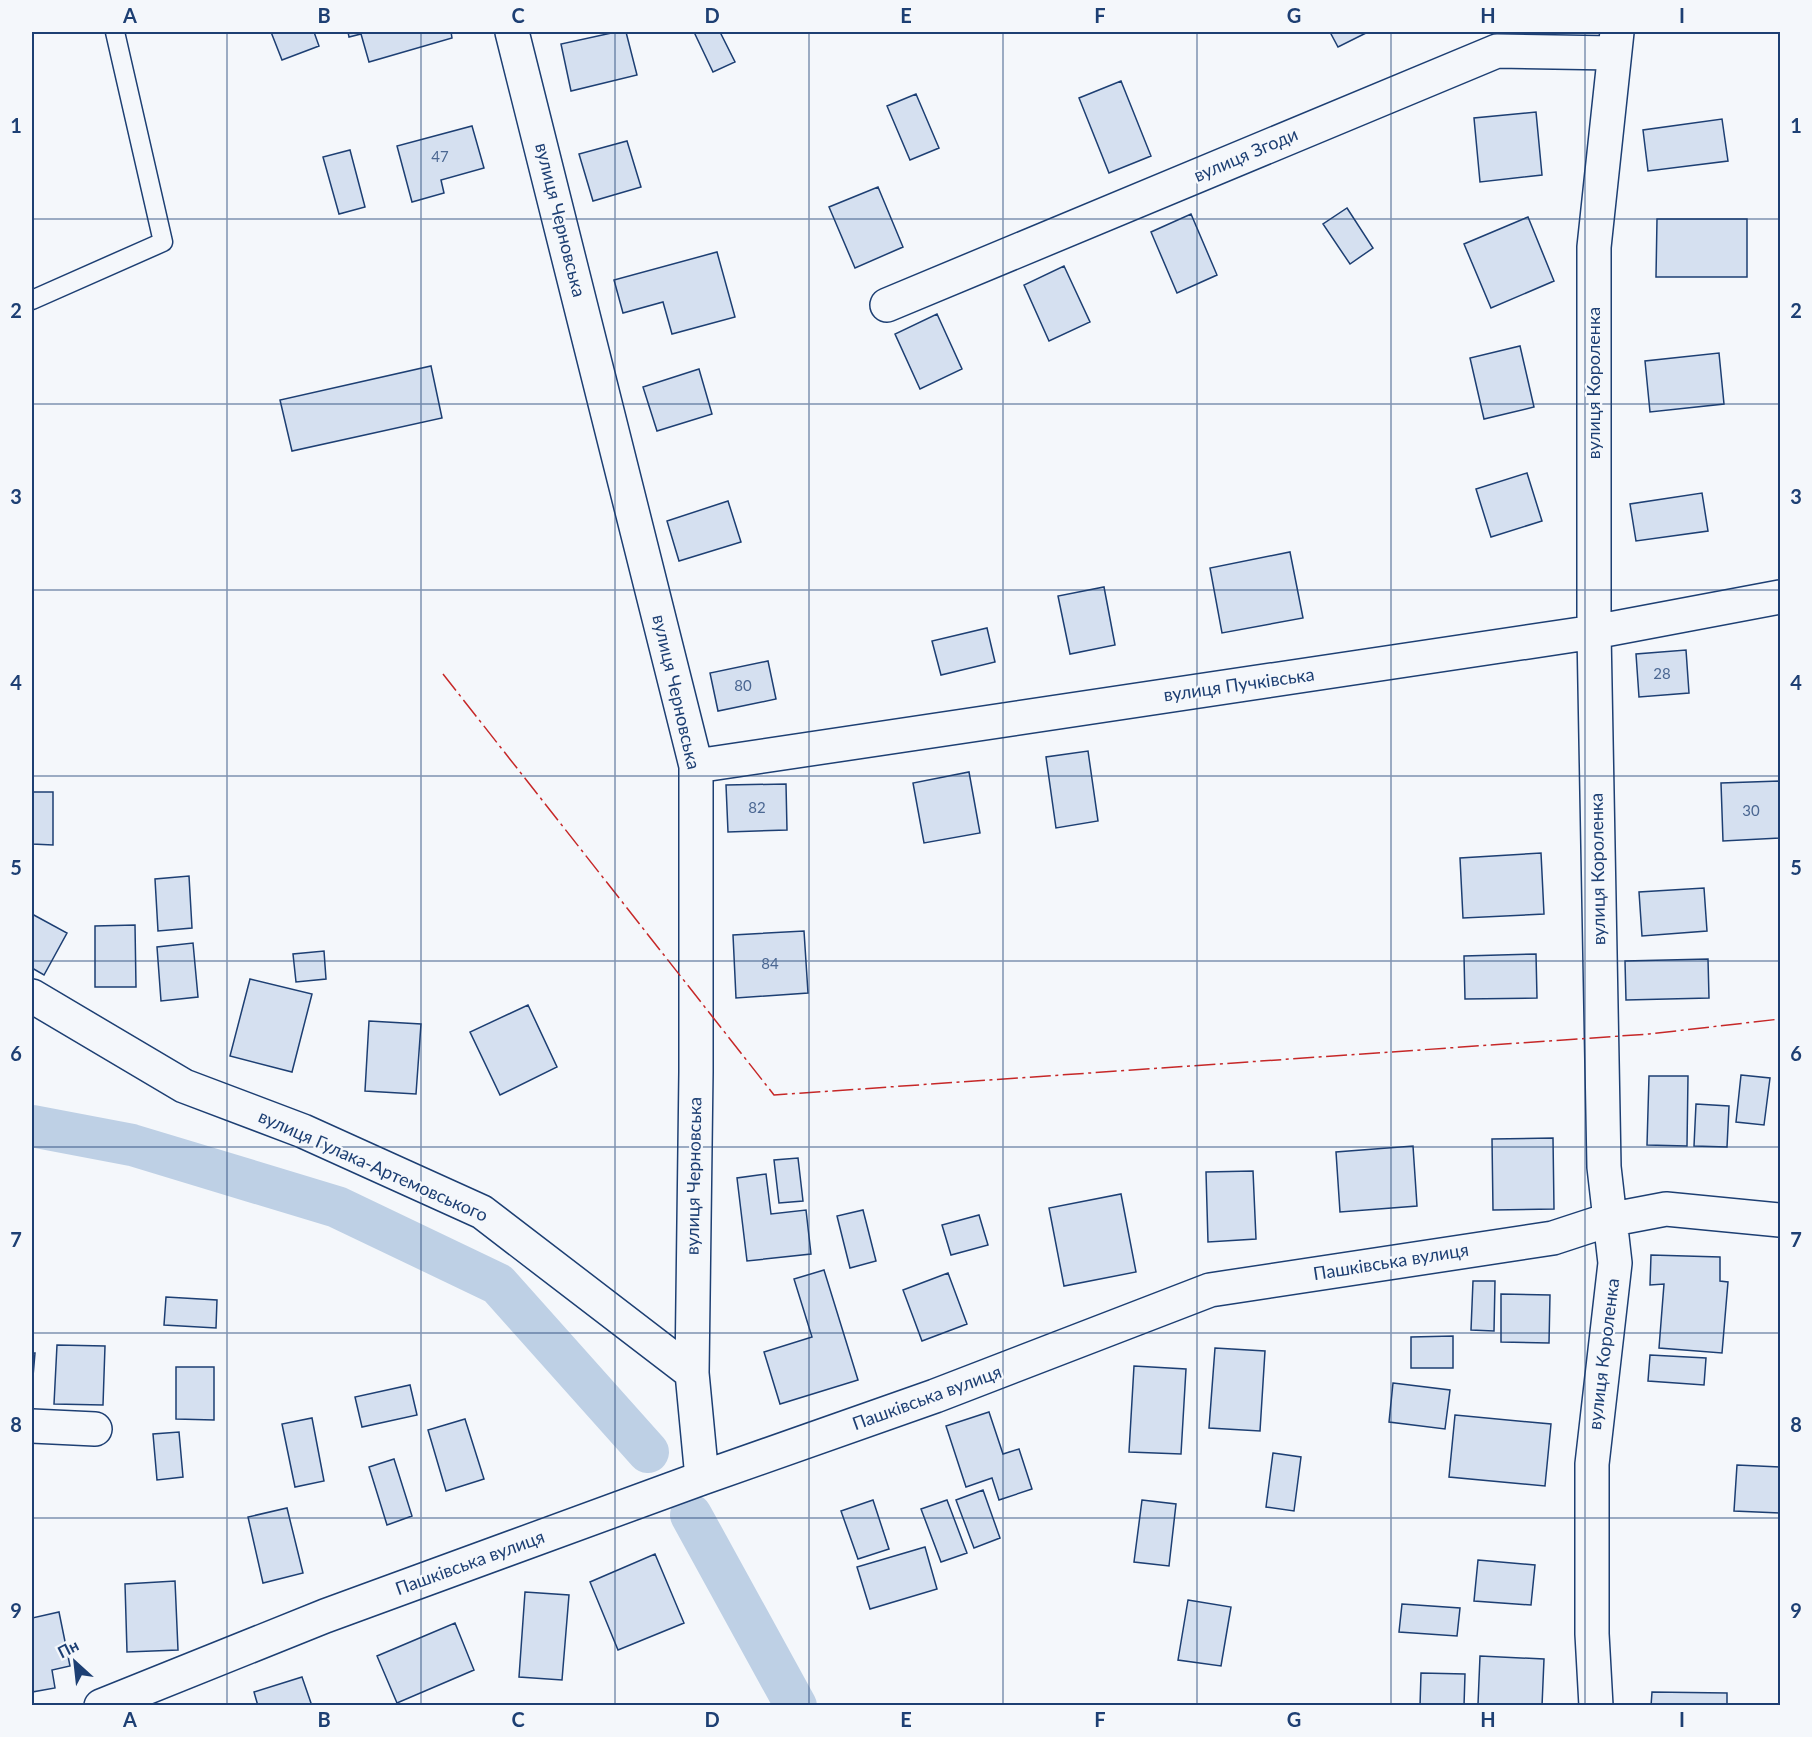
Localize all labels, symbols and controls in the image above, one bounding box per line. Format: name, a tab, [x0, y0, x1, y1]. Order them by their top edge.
text: A	[122, 3, 137, 27]
text: B	[317, 3, 331, 27]
text: C	[511, 3, 525, 27]
text: D	[704, 3, 720, 27]
text: E	[900, 3, 912, 27]
text: F	[1094, 3, 1106, 27]
text: G	[1287, 3, 1301, 27]
text: H	[1480, 3, 1496, 27]
text: I	[1679, 3, 1685, 27]
text: 1	[10, 113, 22, 137]
text: 1	[1790, 113, 1802, 137]
street label: вулиця Згоди	[1190, 122, 1301, 186]
street label: вулиця Черновська	[531, 140, 591, 299]
house number: 47	[431, 147, 449, 165]
text: 2	[10, 298, 22, 322]
text: 2	[1790, 298, 1802, 322]
street label: вулиця Короленка	[1582, 307, 1604, 459]
text: 3	[10, 484, 22, 508]
text: 3	[1790, 484, 1802, 508]
street label: вулиця Черновська	[648, 612, 706, 771]
street label: вулиця Пучківська	[1162, 663, 1316, 705]
house number: 28	[1653, 664, 1671, 682]
text: 4	[10, 670, 22, 694]
text: 4	[1790, 670, 1802, 694]
house number: 80	[734, 676, 752, 694]
street label: вулиця Короленка	[1585, 793, 1609, 945]
house number: 82	[748, 798, 766, 816]
house number: 30	[1742, 801, 1760, 819]
text: 5	[10, 855, 22, 879]
text: 5	[1790, 855, 1802, 879]
house number: 84	[761, 954, 779, 972]
text: 6	[10, 1041, 22, 1065]
text: 6	[1790, 1041, 1802, 1065]
street label: вулиця Черновська	[681, 1097, 705, 1255]
street label: вулиця Гулака-Артемовського	[255, 1104, 492, 1226]
text: 7	[10, 1227, 22, 1251]
text: 7	[1790, 1227, 1802, 1251]
street label: Пашківська вулиця	[1311, 1238, 1470, 1284]
street label: вулиця Короленка	[1583, 1277, 1623, 1431]
street label: Пашківська вулиця	[849, 1360, 1004, 1434]
text: 8	[10, 1412, 22, 1436]
text: 8	[1790, 1412, 1802, 1436]
street label: Пашківська вулиця	[392, 1525, 547, 1599]
text: 9	[10, 1598, 22, 1622]
text: 9	[1790, 1598, 1802, 1622]
north arrow	[45, 1632, 105, 1692]
text: Пн	[54, 1635, 82, 1661]
text: A	[122, 1707, 137, 1731]
text: B	[317, 1707, 331, 1731]
text: C	[511, 1707, 525, 1731]
text: D	[704, 1707, 720, 1731]
text: E	[900, 1707, 912, 1731]
text: F	[1094, 1707, 1106, 1731]
text: G	[1287, 1707, 1301, 1731]
text: H	[1480, 1707, 1496, 1731]
text: I	[1679, 1707, 1685, 1731]

